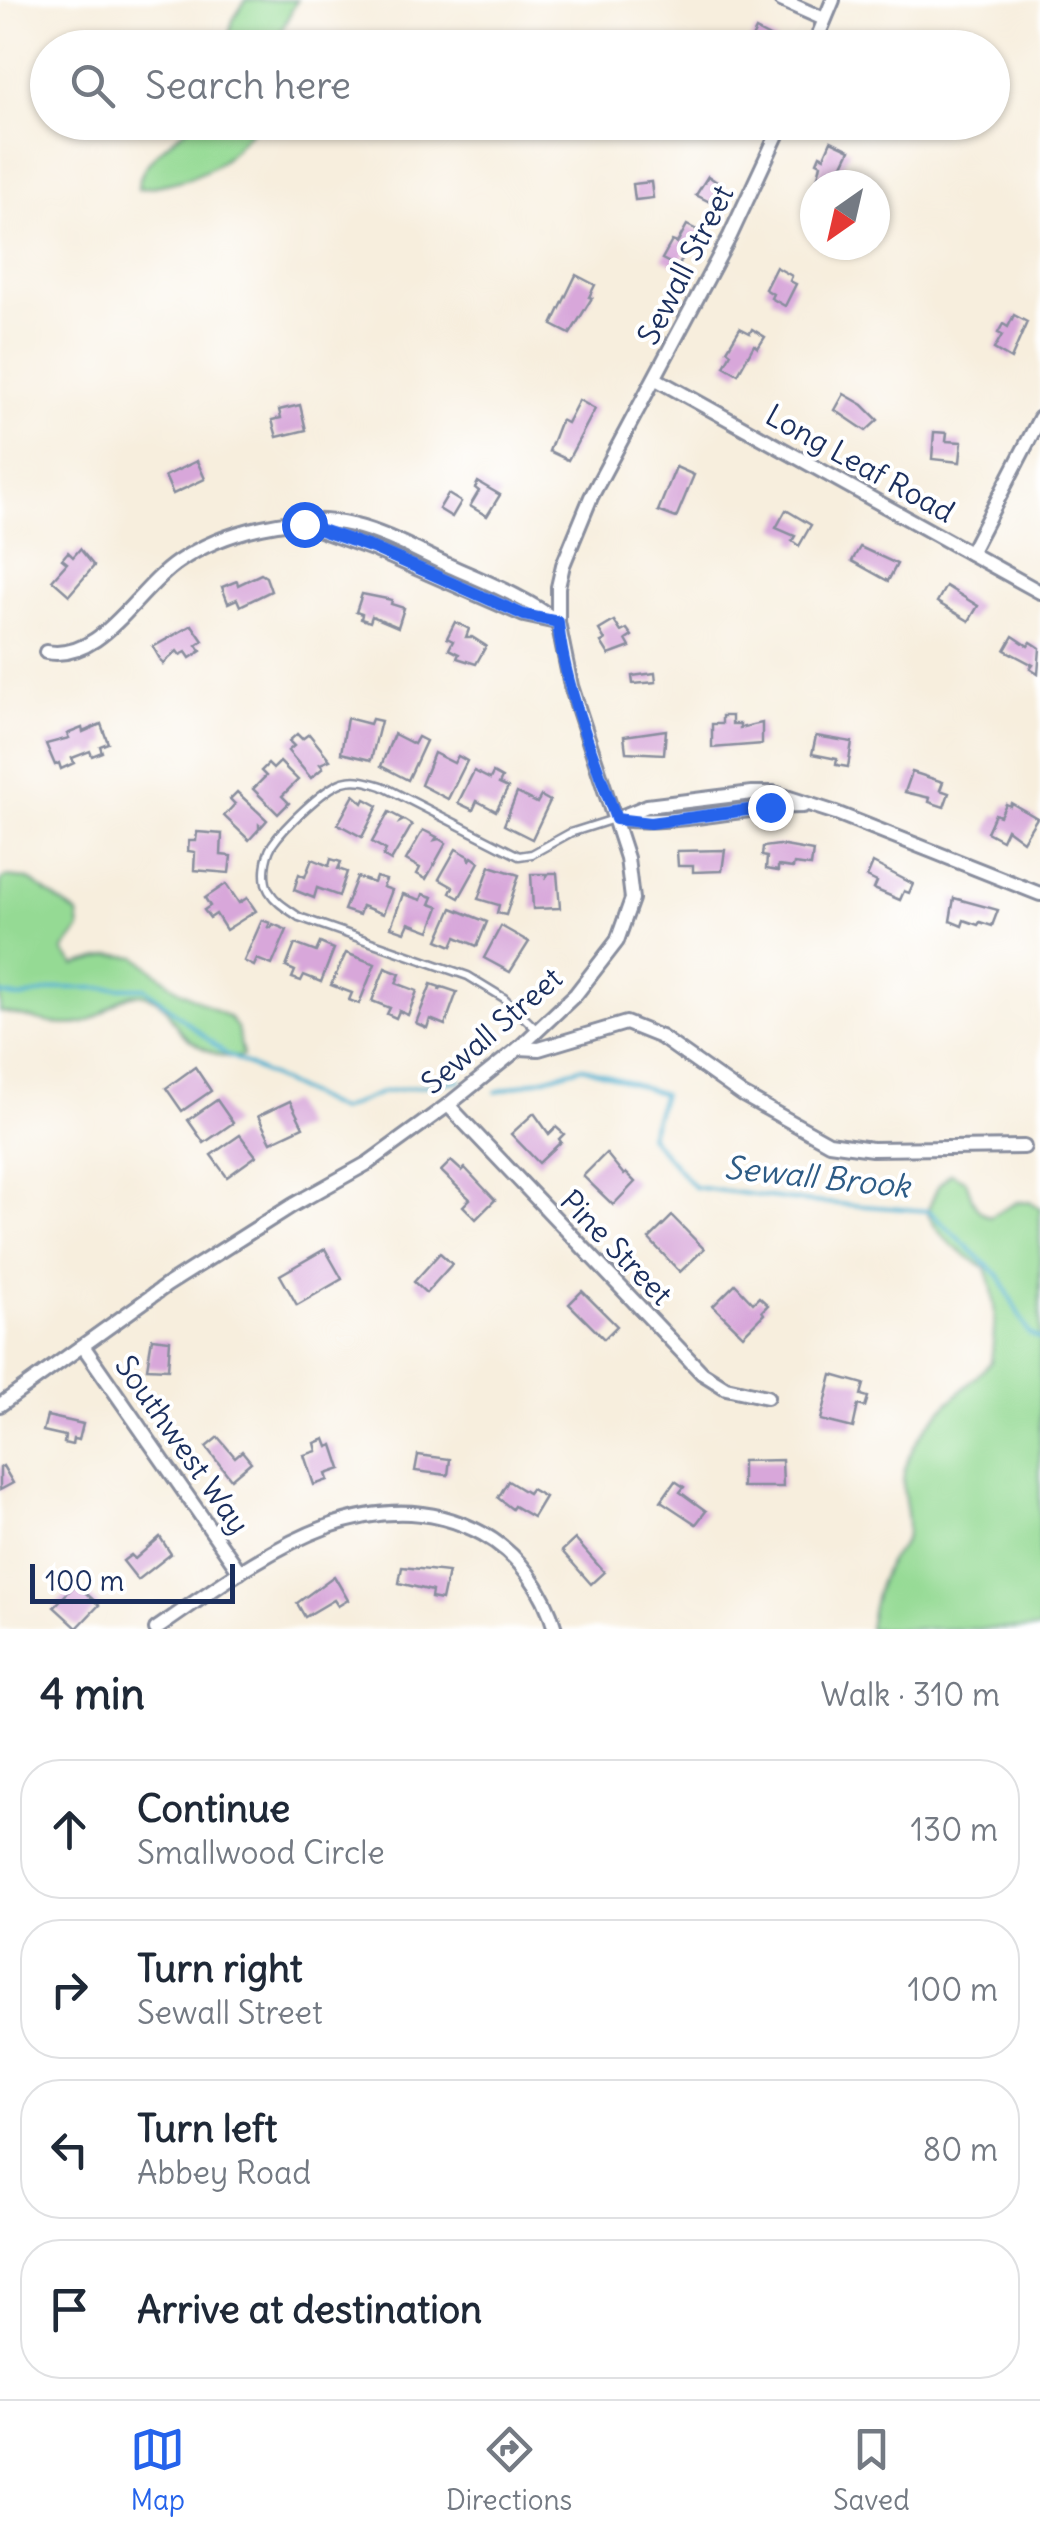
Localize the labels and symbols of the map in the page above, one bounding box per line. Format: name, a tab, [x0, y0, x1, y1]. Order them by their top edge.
north arrow	[800, 170, 890, 260]
street label: Sewall Street	[629, 178, 742, 351]
street label: Long Leaf Road	[759, 396, 962, 531]
route start	[282, 502, 328, 548]
route end	[748, 785, 794, 831]
street label: Sewall Street	[413, 959, 570, 1102]
water label: Sewall Brook	[722, 1146, 915, 1207]
street label: Pine Street	[553, 1182, 681, 1313]
street label: Southwest Way	[107, 1348, 258, 1541]
scale bar	[30, 1559, 235, 1604]

